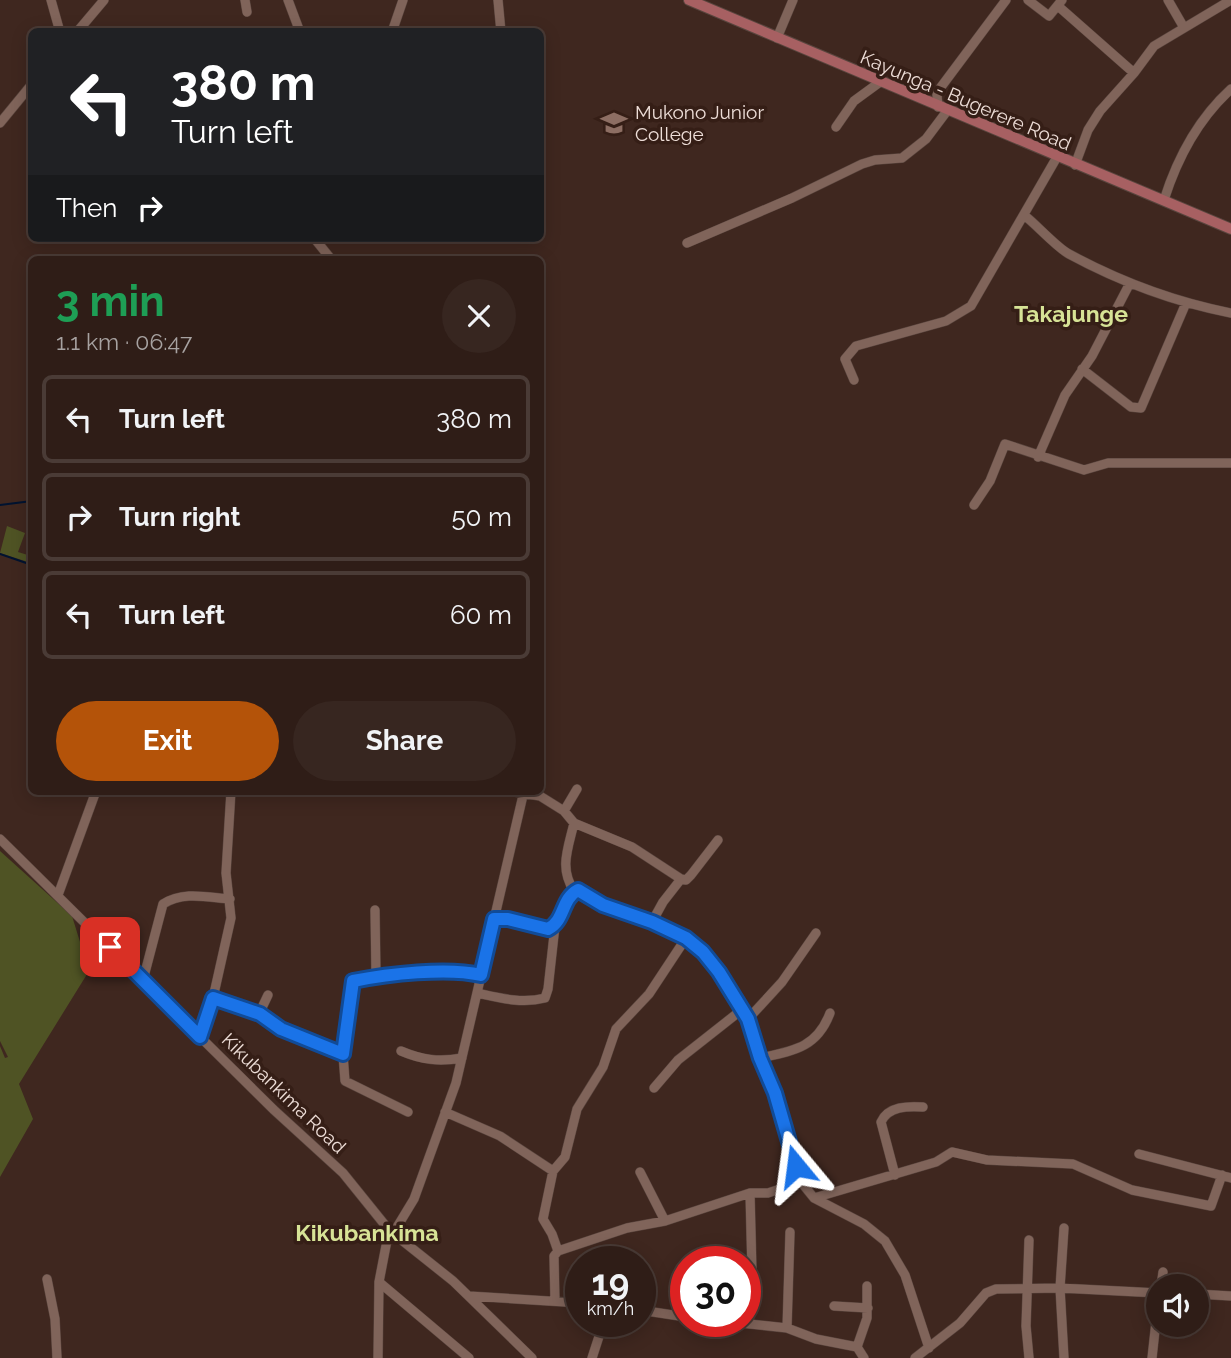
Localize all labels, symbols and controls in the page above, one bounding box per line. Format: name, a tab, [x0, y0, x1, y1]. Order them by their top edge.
street label: Kayunga - Bugerere Road	[857, 46, 1075, 154]
text: 380 m	[171, 54, 315, 111]
icon: left	[56, 56, 147, 147]
place label: Mukono Junior College	[635, 101, 764, 145]
school or university icon: Mukono Junior College	[599, 108, 629, 138]
text: Turn left	[171, 113, 293, 150]
icon: right	[131, 189, 169, 227]
text: Then	[56, 193, 117, 223]
text: 3 min	[56, 277, 165, 326]
button: close	[442, 279, 516, 353]
district label: Takajunge	[1014, 300, 1128, 327]
text: 1.1 km · 06:47	[56, 328, 192, 355]
icon: left	[60, 400, 98, 438]
text: Turn left	[119, 404, 225, 434]
text: 380 m	[436, 404, 512, 434]
icon: right	[60, 498, 98, 536]
text: Turn right	[119, 502, 240, 532]
text: 50 m	[451, 502, 512, 532]
icon: left	[60, 596, 98, 634]
text: Turn left	[119, 600, 225, 630]
text: 60 m	[450, 600, 512, 630]
button: Exit	[56, 701, 279, 781]
button: Share	[293, 701, 516, 781]
pin	[80, 917, 140, 977]
icon: arrive	[91, 928, 129, 966]
street label: Kikubankima Road	[218, 1028, 350, 1158]
position arrow	[759, 1129, 833, 1203]
district label: Kikubankima	[295, 1219, 439, 1246]
speed limit sign: 30	[670, 1246, 761, 1337]
text: 19	[592, 1262, 629, 1303]
map controls	[1146, 1274, 1209, 1337]
button: sound	[1146, 1274, 1209, 1337]
text: km/h	[587, 1298, 634, 1319]

